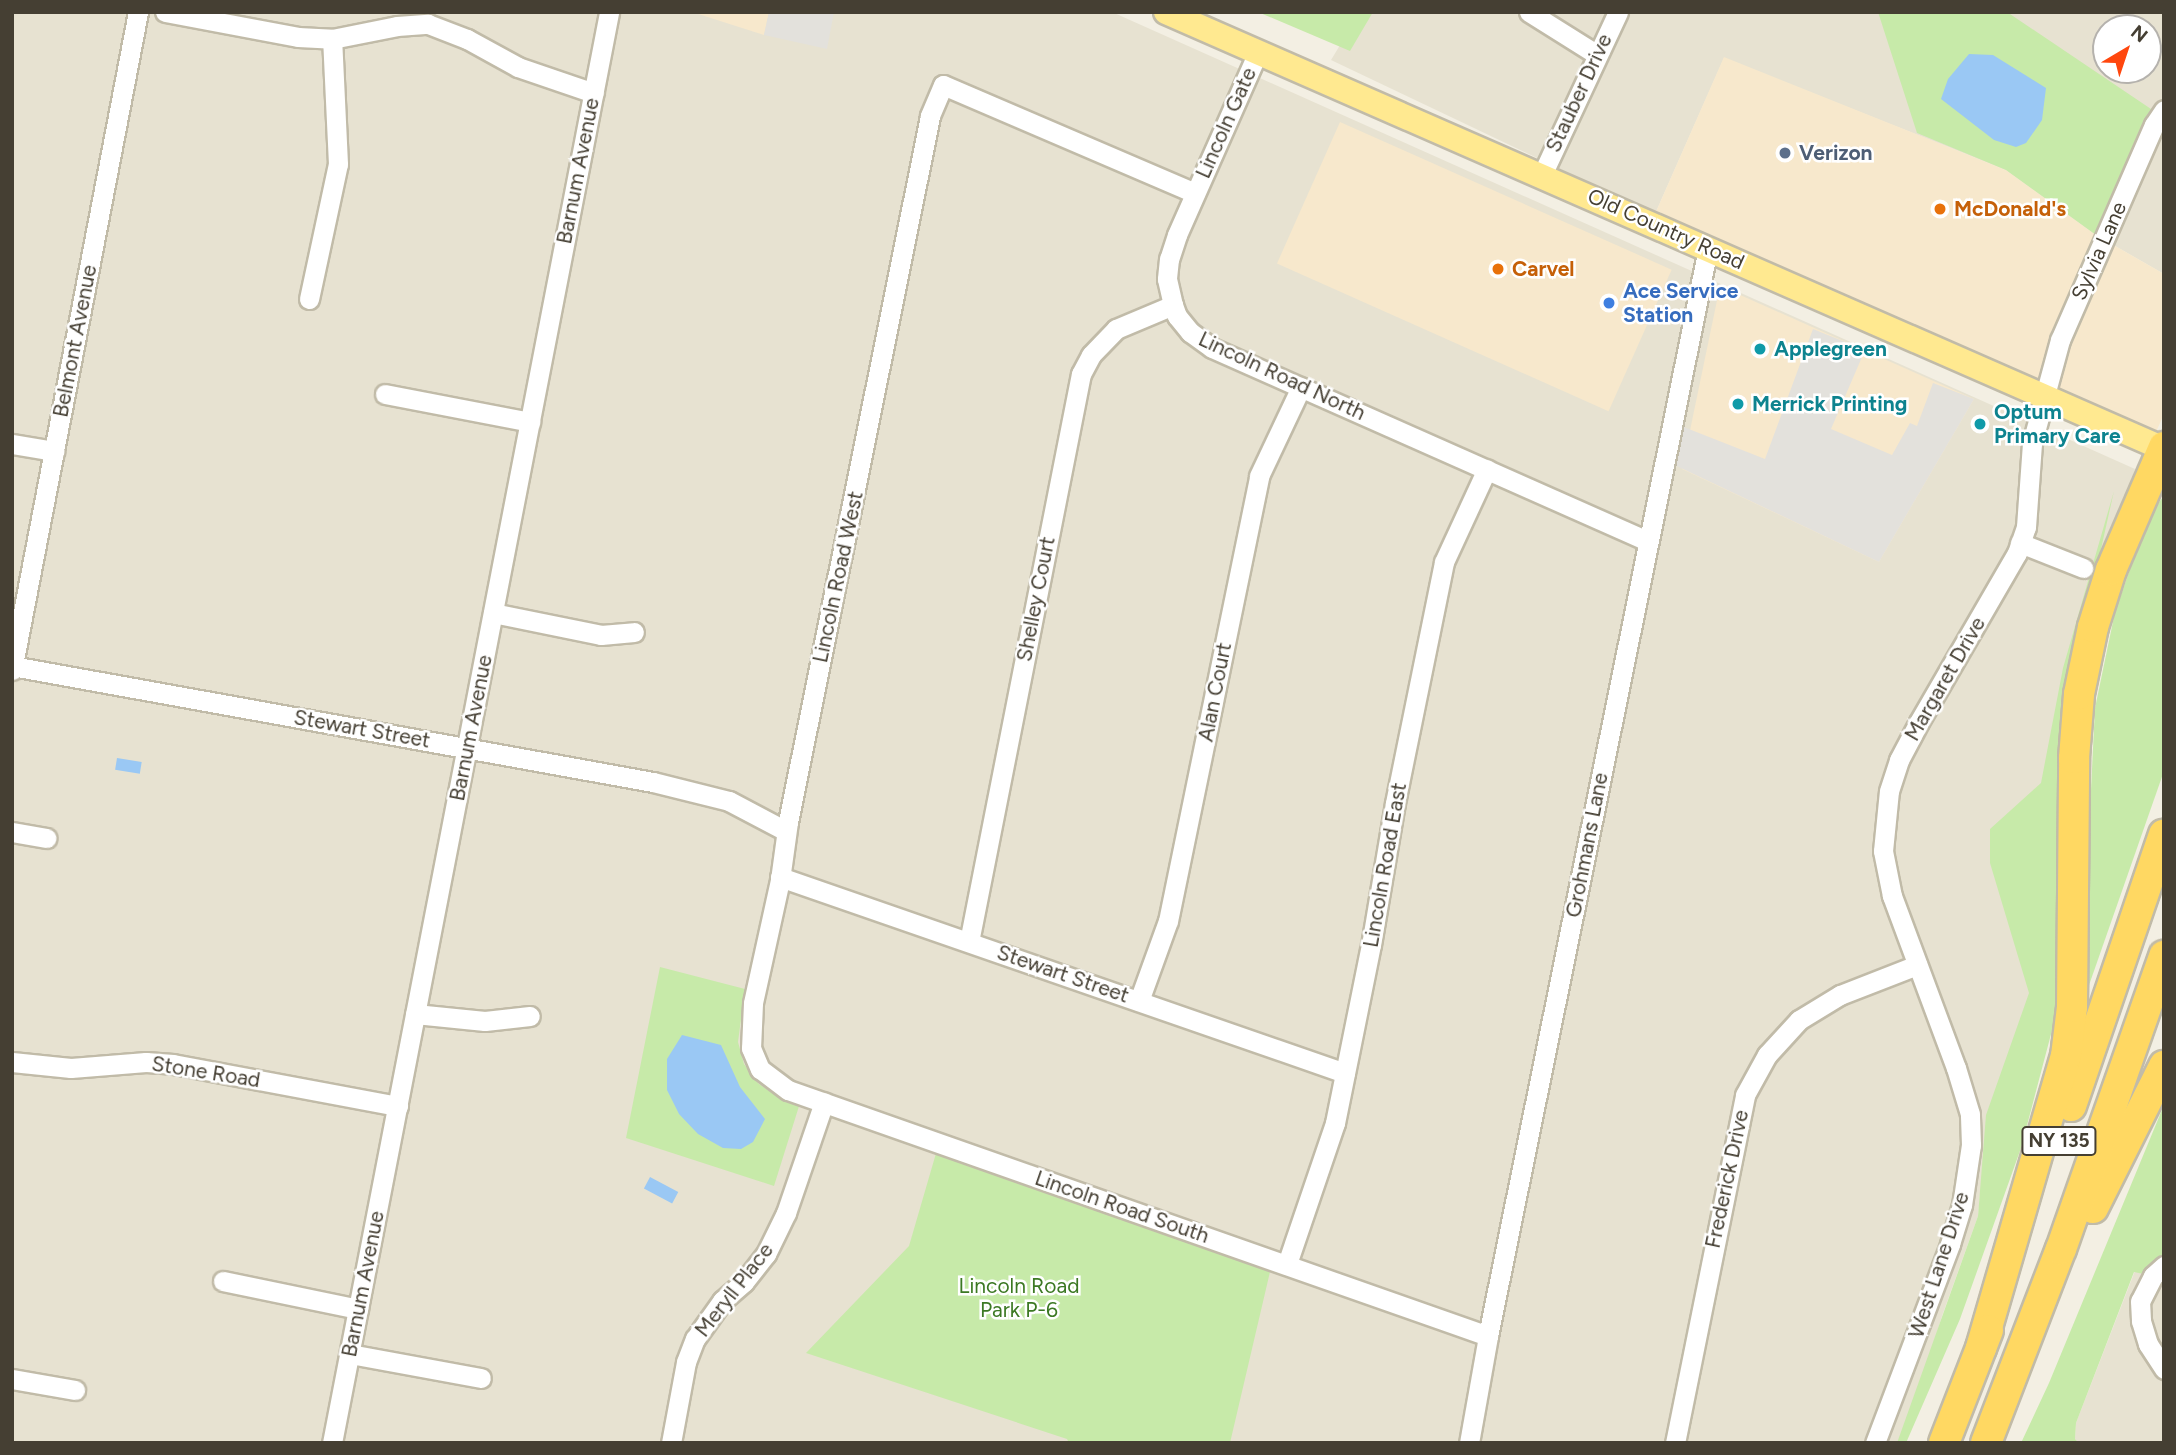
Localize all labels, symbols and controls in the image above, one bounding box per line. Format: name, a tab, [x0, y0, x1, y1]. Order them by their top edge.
north arrow	[2092, 14, 2162, 84]
text: N	[2126, 20, 2152, 47]
street label: Stauber Drive	[1541, 30, 1617, 156]
street label: Lincoln Gate	[1190, 64, 1262, 182]
street label: Barnum Avenue	[551, 96, 605, 246]
place label: Verizon	[1799, 140, 1873, 166]
marker: Verizon	[1777, 145, 1793, 161]
street label: Old Country Road	[1584, 183, 1748, 275]
place label: McDonald's	[1954, 196, 2066, 222]
street label: Sylvia Lane	[2066, 198, 2132, 304]
marker: McDonald's	[1932, 201, 1948, 217]
place label: Carvel	[1512, 256, 1575, 282]
marker: Carvel	[1490, 261, 1506, 277]
street label: Belmont Avenue	[48, 263, 102, 419]
place label: Ace Service Station	[1623, 278, 1738, 328]
marker: Ace Service Station	[1601, 295, 1617, 311]
street label: Lincoln Road North	[1195, 326, 1369, 426]
place label: Applegreen	[1774, 336, 1887, 362]
marker: Applegreen	[1752, 341, 1768, 357]
place label: Merrick Printing	[1752, 391, 1907, 417]
marker: Merrick Printing	[1730, 396, 1746, 412]
place label: Optum Primary Care	[1994, 399, 2121, 449]
marker: Optum Primary Care	[1972, 416, 1988, 432]
street label: Lincoln Road West	[808, 489, 868, 665]
street label: Shelley Court	[1012, 534, 1060, 664]
street label: Margaret Drive	[1899, 613, 1991, 745]
street label: Alan Court	[1193, 640, 1237, 744]
street label: Barnum Avenue	[444, 653, 498, 803]
street label: Stewart Street	[292, 705, 432, 753]
street label: Grohmans Lane	[1561, 770, 1613, 920]
street label: Lincoln Road East	[1358, 781, 1412, 949]
street label: Stewart Street	[994, 940, 1132, 1008]
street label: Stone Road	[150, 1051, 262, 1093]
street label: Frederick Drive	[1700, 1108, 1754, 1250]
road number: NY 135	[2021, 1126, 2098, 1156]
street label: Lincoln Road South	[1032, 1165, 1212, 1249]
street label: West Lane Drive	[1903, 1189, 1975, 1341]
street label: Barnum Avenue	[336, 1209, 390, 1359]
street label: Meryll Place	[690, 1238, 778, 1342]
park label: Lincoln Road Park P-6	[959, 1273, 1079, 1323]

